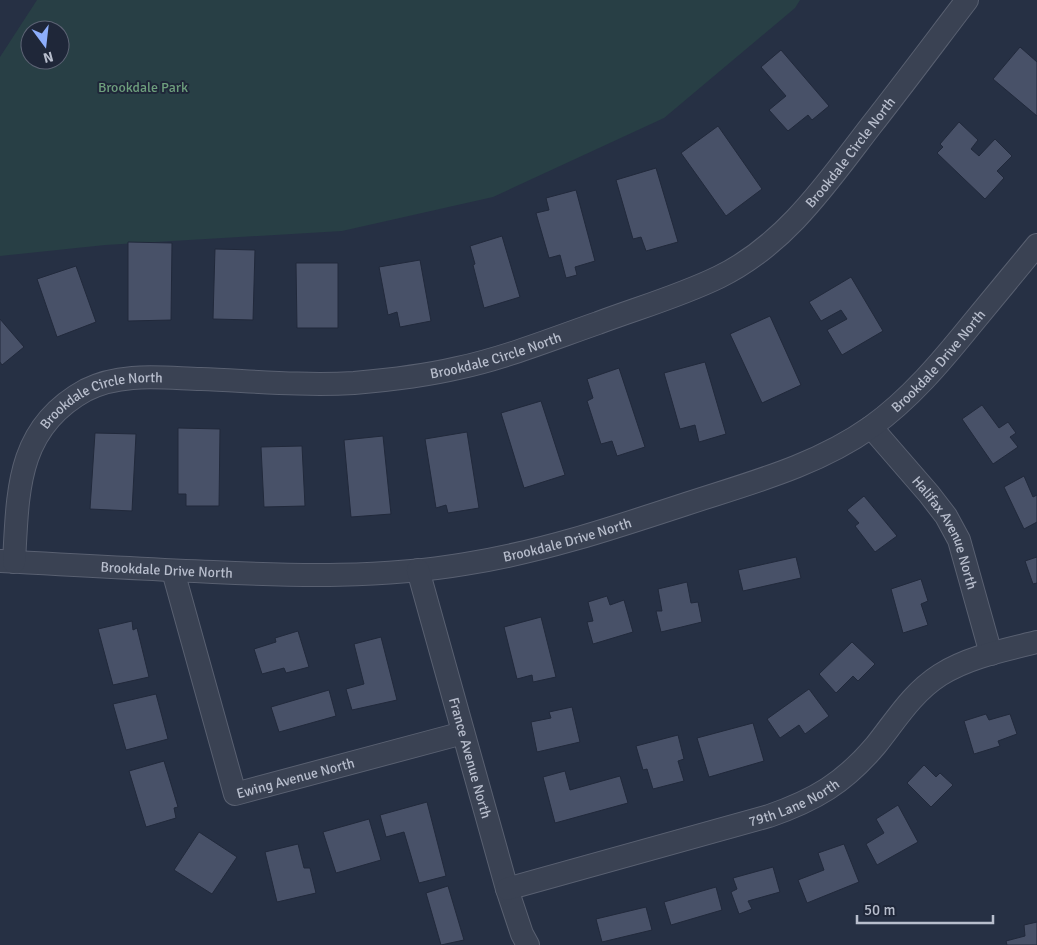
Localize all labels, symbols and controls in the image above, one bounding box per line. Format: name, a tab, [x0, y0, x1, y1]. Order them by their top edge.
north arrow	[20, 20, 70, 70]
text: N	[41, 48, 55, 67]
park label: Brookdale Park	[98, 79, 188, 96]
street label: Brookdale Circle North	[802, 94, 899, 211]
street label: Brookdale Drive North	[888, 306, 989, 416]
street label: Brookdale Circle North	[429, 328, 564, 382]
street label: Brookdale Circle North	[36, 369, 163, 432]
street label: Halifax Avenue North	[909, 472, 981, 591]
street label: Brookdale Drive North	[501, 514, 633, 565]
street label: Brookdale Drive North	[100, 558, 233, 581]
street label: France Avenue North	[445, 695, 495, 820]
street label: Ewing Avenue North	[234, 754, 356, 802]
street label: 79th Lane North	[747, 775, 842, 830]
scale bar	[857, 892, 993, 924]
text: 50 m	[864, 901, 895, 919]

